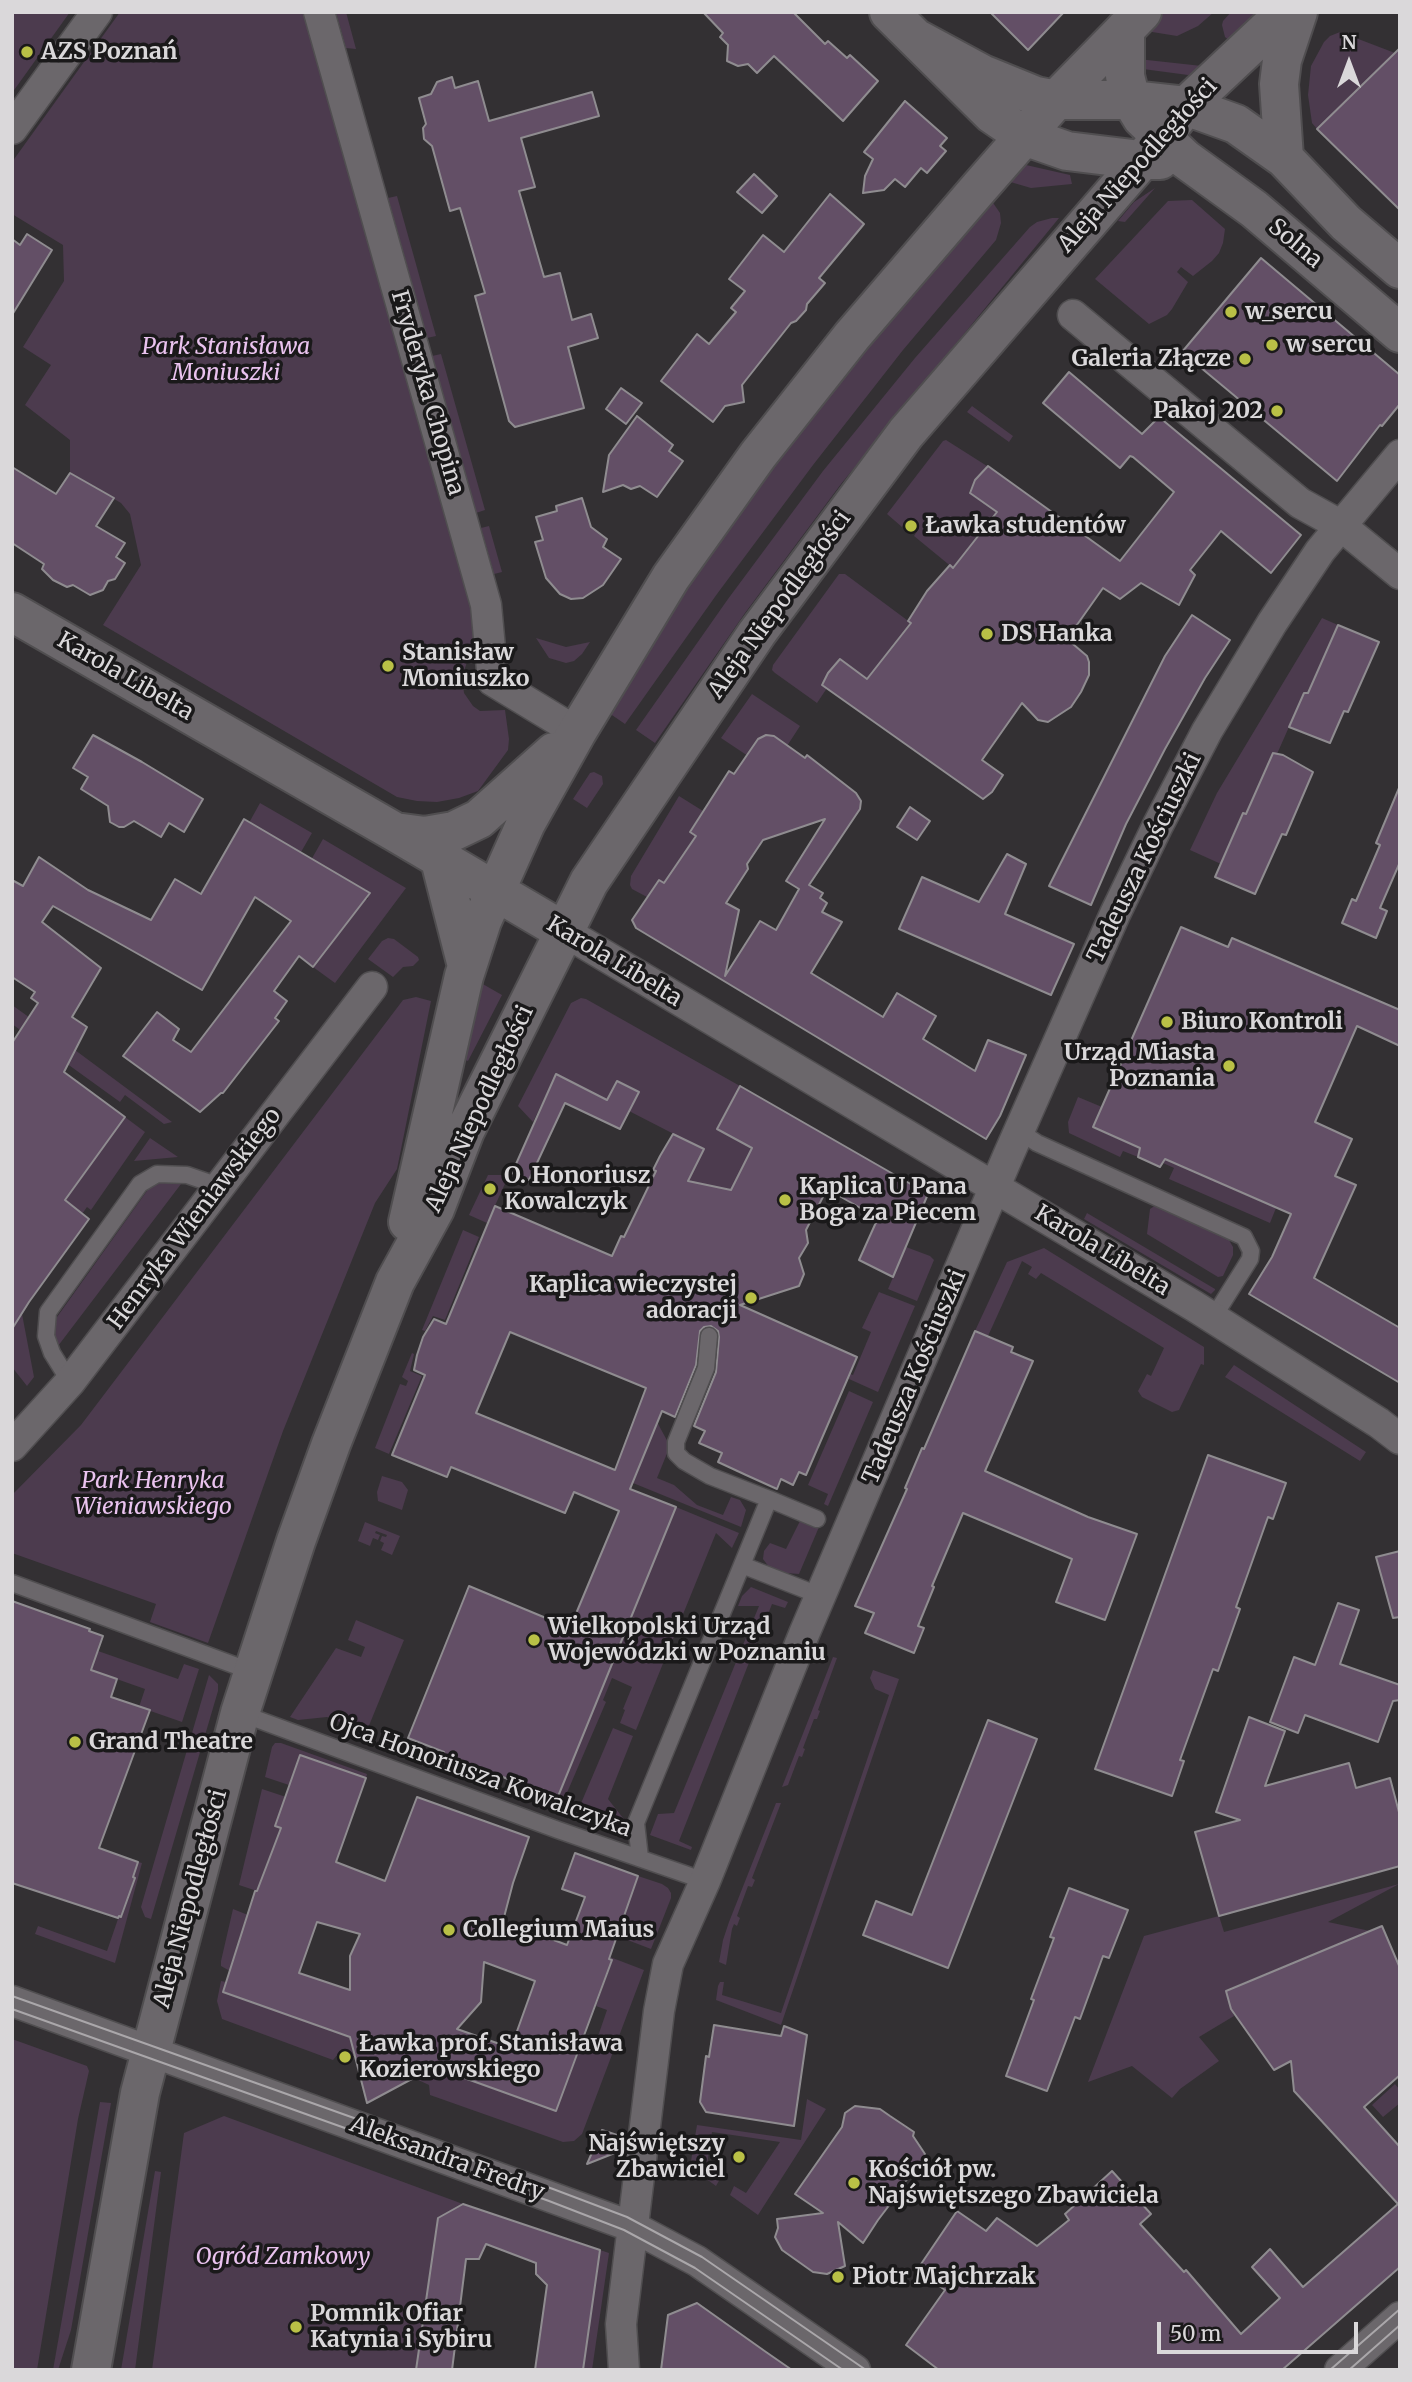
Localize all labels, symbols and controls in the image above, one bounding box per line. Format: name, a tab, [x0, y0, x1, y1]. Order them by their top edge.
north arrow	[1314, 28, 1384, 98]
text: N	[1341, 30, 1357, 54]
place label: AZS Poznań	[41, 38, 177, 66]
marker: AZS Poznań	[19, 44, 35, 60]
street label: Aleja Niepodległości	[1053, 73, 1223, 259]
street label: Solna	[1262, 214, 1328, 274]
street label: Fryderyka Chopina	[385, 287, 469, 499]
place label: w_sercu	[1245, 298, 1333, 326]
marker: w_sercu	[1223, 304, 1239, 320]
place label: w sercu	[1286, 331, 1372, 359]
park label: Park Stanisława Moniuszki	[142, 333, 310, 387]
marker: w sercu	[1264, 337, 1280, 353]
place label: Galeria Złącze	[1071, 345, 1231, 373]
marker: Galeria Złącze	[1237, 351, 1253, 367]
place label: Pakoj 202	[1153, 397, 1263, 425]
marker: Pakoj 202	[1269, 403, 1285, 419]
street label: Aleja Niepodległości	[703, 506, 857, 704]
place label: Ławka studentów	[925, 512, 1126, 540]
marker: Ławka studentów	[903, 518, 919, 534]
place label: DS Hanka	[1001, 620, 1113, 648]
marker: DS Hanka	[979, 626, 995, 642]
street label: Karola Libelta	[52, 627, 198, 727]
place label: Stanisław Moniuszko	[402, 639, 529, 693]
marker: Stanisław Moniuszko	[380, 658, 396, 674]
street label: Tadeusza Kościuszki	[1082, 749, 1208, 967]
street label: Karola Libelta	[541, 911, 687, 1013]
street label: Aleja Niepodległości	[420, 1001, 540, 1217]
place label: Biuro Kontroli	[1181, 1008, 1343, 1036]
marker: Biuro Kontroli	[1159, 1014, 1175, 1030]
place label: Urząd Miasta Poznania	[1064, 1039, 1215, 1093]
marker: Urząd Miasta Poznania	[1221, 1058, 1237, 1074]
street label: Henryka Wieniawskiego	[103, 1103, 287, 1335]
place label: O. Honoriusz Kowalczyk	[504, 1162, 650, 1216]
place label: Kaplica U Pana Boga za Piecem	[799, 1173, 976, 1227]
marker: O. Honoriusz Kowalczyk	[482, 1181, 498, 1197]
marker: Kaplica U Pana Boga za Piecem	[777, 1192, 793, 1208]
street label: Karola Libelta	[1029, 1200, 1175, 1302]
street label: Tadeusza Kościuszki	[857, 1266, 973, 1488]
place label: Kaplica wieczystej adoracji	[529, 1271, 737, 1325]
marker: Kaplica wieczystej adoracji	[743, 1290, 759, 1306]
park label: Park Henryka Wieniawskiego	[74, 1467, 232, 1521]
place label: Wielkopolski Urząd Wojewódzki w Poznaniu	[548, 1613, 826, 1667]
marker: Wielkopolski Urząd Wojewódzki w Poznaniu	[526, 1632, 542, 1648]
street label: Ojca Honoriusza Kowalczyka	[325, 1708, 635, 1844]
place label: Grand Theatre	[89, 1728, 253, 1756]
marker: Grand Theatre	[67, 1734, 83, 1750]
street label: Aleja Niepodległości	[149, 1787, 233, 2011]
place label: Collegium Maius	[463, 1916, 655, 1944]
marker: Collegium Maius	[441, 1922, 457, 1938]
place label: Ławka prof. Stanisława Kozierowskiego	[359, 2030, 623, 2084]
marker: Ławka prof. Stanisława Kozierowskiego	[337, 2049, 353, 2065]
street label: Aleksandra Fredry	[346, 2111, 548, 2207]
place label: Najświętszy Zbawiciel	[588, 2130, 725, 2184]
marker: Najświętszy Zbawiciel	[731, 2149, 747, 2165]
place label: Kościół pw. Najświętszego Zbawiciela	[868, 2156, 1159, 2210]
marker: Kościół pw. Najświętszego Zbawiciela	[846, 2175, 862, 2191]
park label: Ogród Zamkowy	[196, 2243, 370, 2271]
place label: Piotr Majchrzak	[852, 2263, 1036, 2291]
marker: Piotr Majchrzak	[830, 2269, 846, 2285]
place label: Pomnik Ofiar Katynia i Sybiru	[310, 2300, 492, 2354]
scale bar	[1160, 2308, 1361, 2352]
marker: Pomnik Ofiar Katynia i Sybiru	[288, 2319, 304, 2335]
text: 50 m	[1170, 2320, 1221, 2347]

